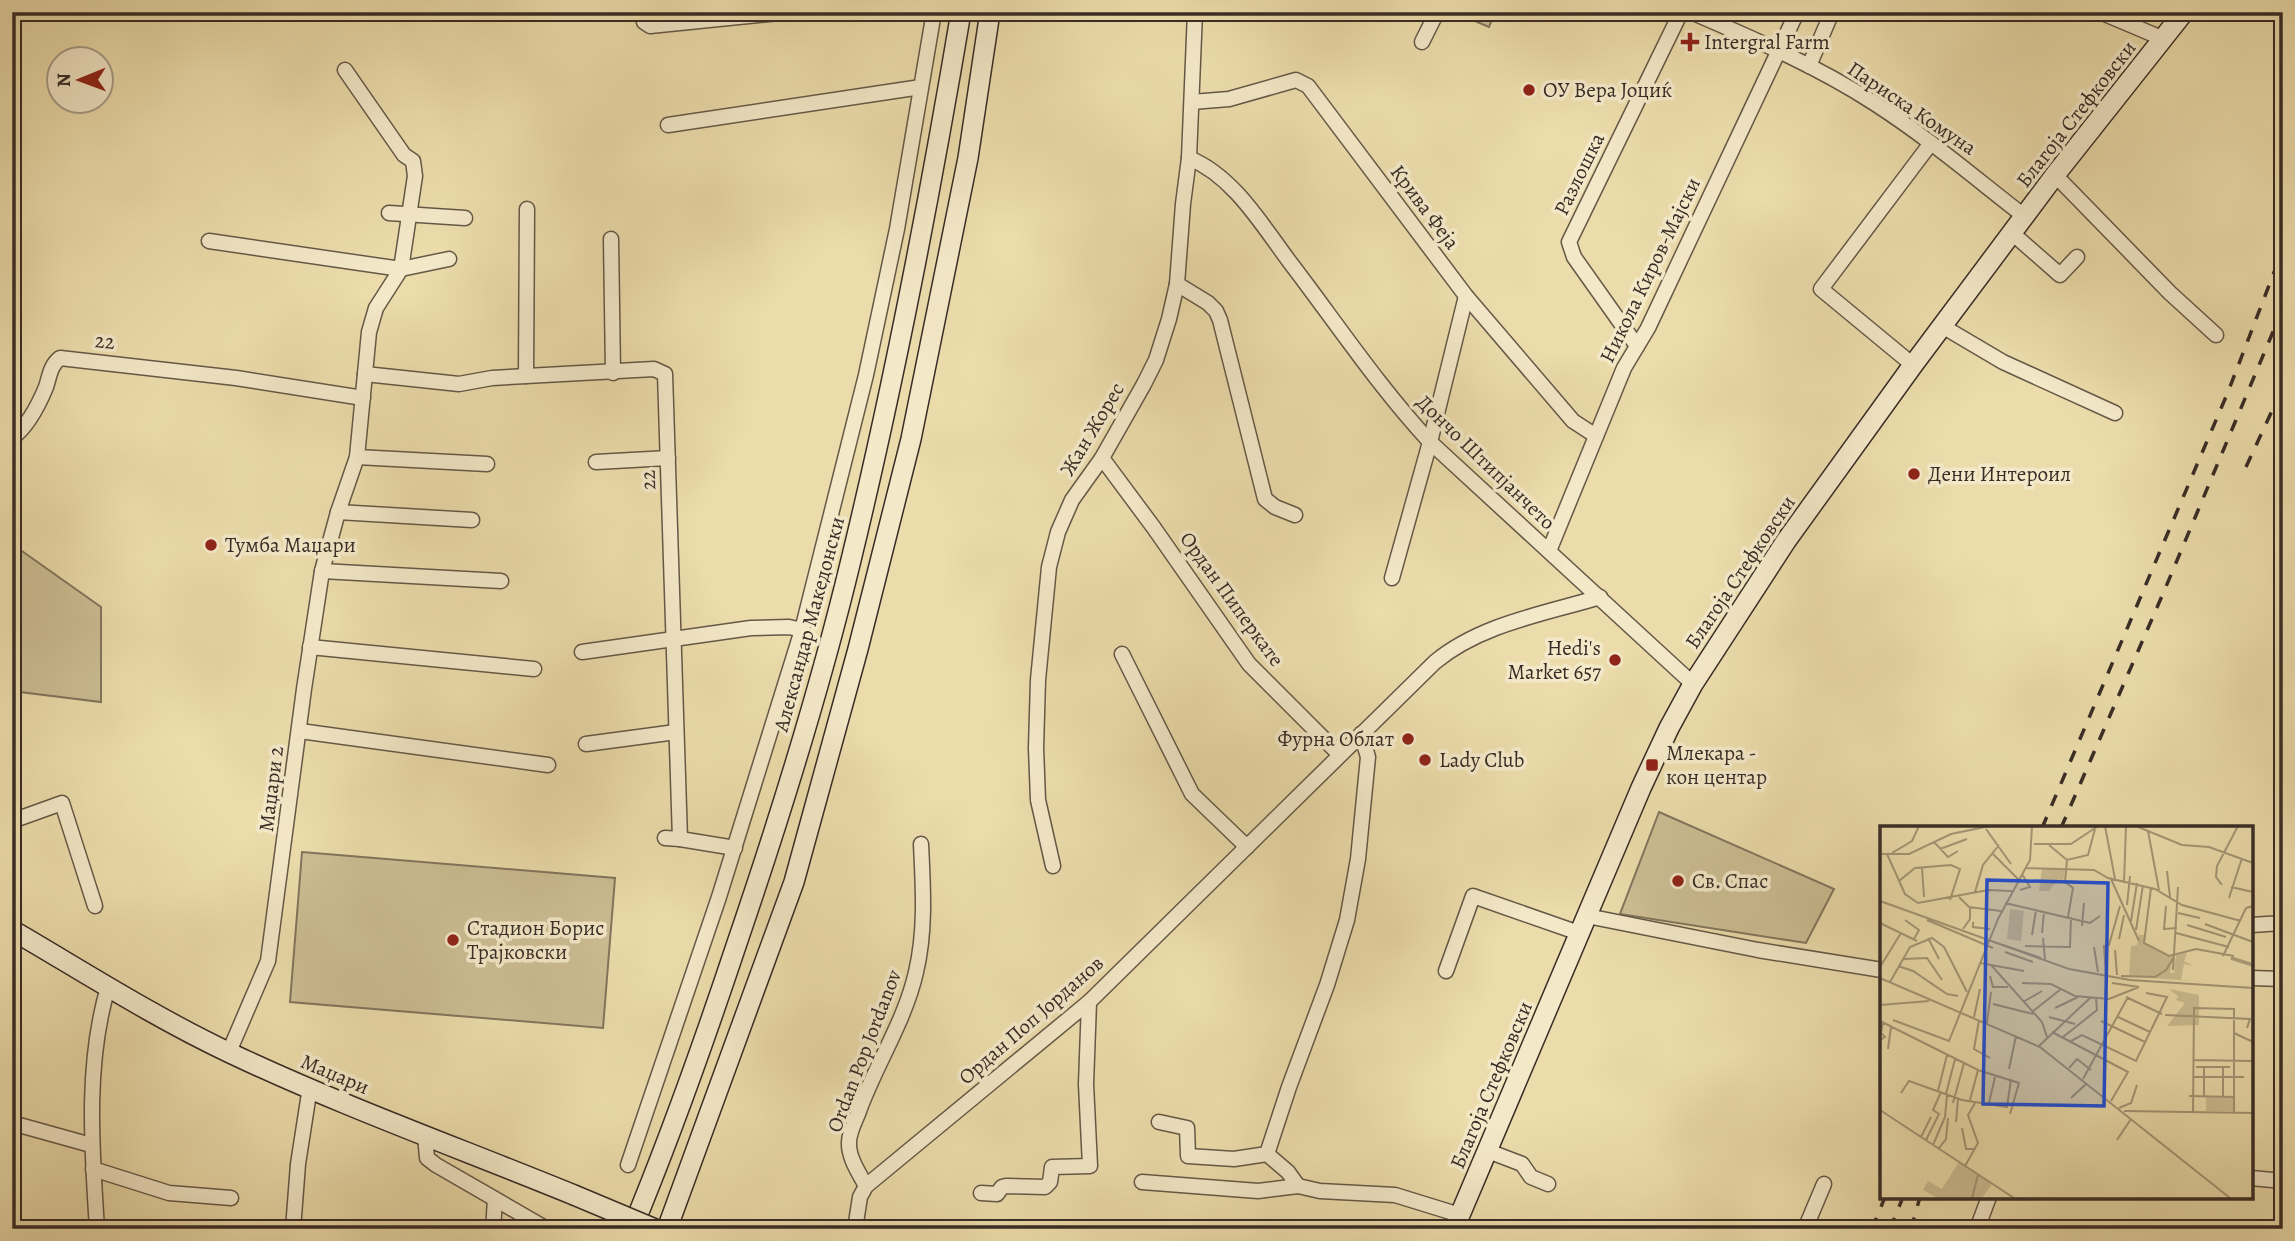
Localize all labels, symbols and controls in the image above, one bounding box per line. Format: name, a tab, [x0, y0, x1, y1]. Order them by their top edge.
place label: Intergral Farm	[1704, 28, 1830, 56]
marker: Intergral Farm	[1682, 34, 1698, 50]
street label: Благоја Стефковски	[2010, 35, 2142, 193]
north arrow	[46, 46, 116, 116]
street label: Париска Комуна	[1842, 55, 1982, 162]
text: N	[51, 73, 77, 87]
place label: ОУ Вера Јоциќ	[1543, 76, 1672, 104]
marker: ОУ Вера Јоциќ	[1521, 82, 1537, 98]
street label: Разлошка	[1547, 128, 1611, 220]
street label: Крива Феја	[1384, 159, 1466, 255]
street label: Никола Киров-Мајски	[1593, 173, 1707, 367]
street label: 22	[94, 326, 116, 356]
street label: Жан Жорес	[1053, 377, 1131, 481]
street label: Дончо Штипјанчето	[1410, 388, 1562, 536]
place label: Дени Интероил	[1928, 460, 2071, 488]
marker: Дени Интероил	[1906, 466, 1922, 482]
street label: 22	[634, 470, 662, 490]
street label: Благоја Стефковски	[1678, 490, 1802, 654]
street label: Александар Македонски	[767, 513, 851, 736]
street label: Ордан Пиперкате	[1173, 526, 1291, 672]
place label: Тумба Маџари	[225, 531, 356, 559]
marker: Тумба Маџари	[203, 537, 219, 553]
place label: Hedi's Market 657	[1508, 634, 1601, 686]
marker: Hedi's Market 657	[1607, 652, 1623, 668]
place label: Фурна Облат	[1278, 725, 1394, 753]
marker: Фурна Облат	[1400, 731, 1416, 747]
place label: Млекара - кон центар	[1666, 739, 1767, 791]
street label: Маџари 2	[252, 745, 290, 833]
place label: Lady Club	[1439, 746, 1525, 774]
marker: Lady Club	[1417, 752, 1433, 768]
marker: Млекара - кон центар	[1644, 757, 1660, 773]
inset map	[1880, 826, 2253, 1199]
place label: Св. Спас	[1692, 867, 1768, 895]
marker: Св. Спас	[1670, 873, 1686, 889]
place label: Стадион Борис Трајковски	[467, 914, 604, 966]
marker: Стадион Борис Трајковски	[445, 932, 461, 948]
street label: Ордан Поп Јорданов	[953, 949, 1110, 1091]
street label: Ordan Pop Jordanov	[820, 965, 908, 1136]
street label: Благоја Стефковски	[1443, 997, 1539, 1173]
street label: Маџари	[296, 1047, 374, 1101]

